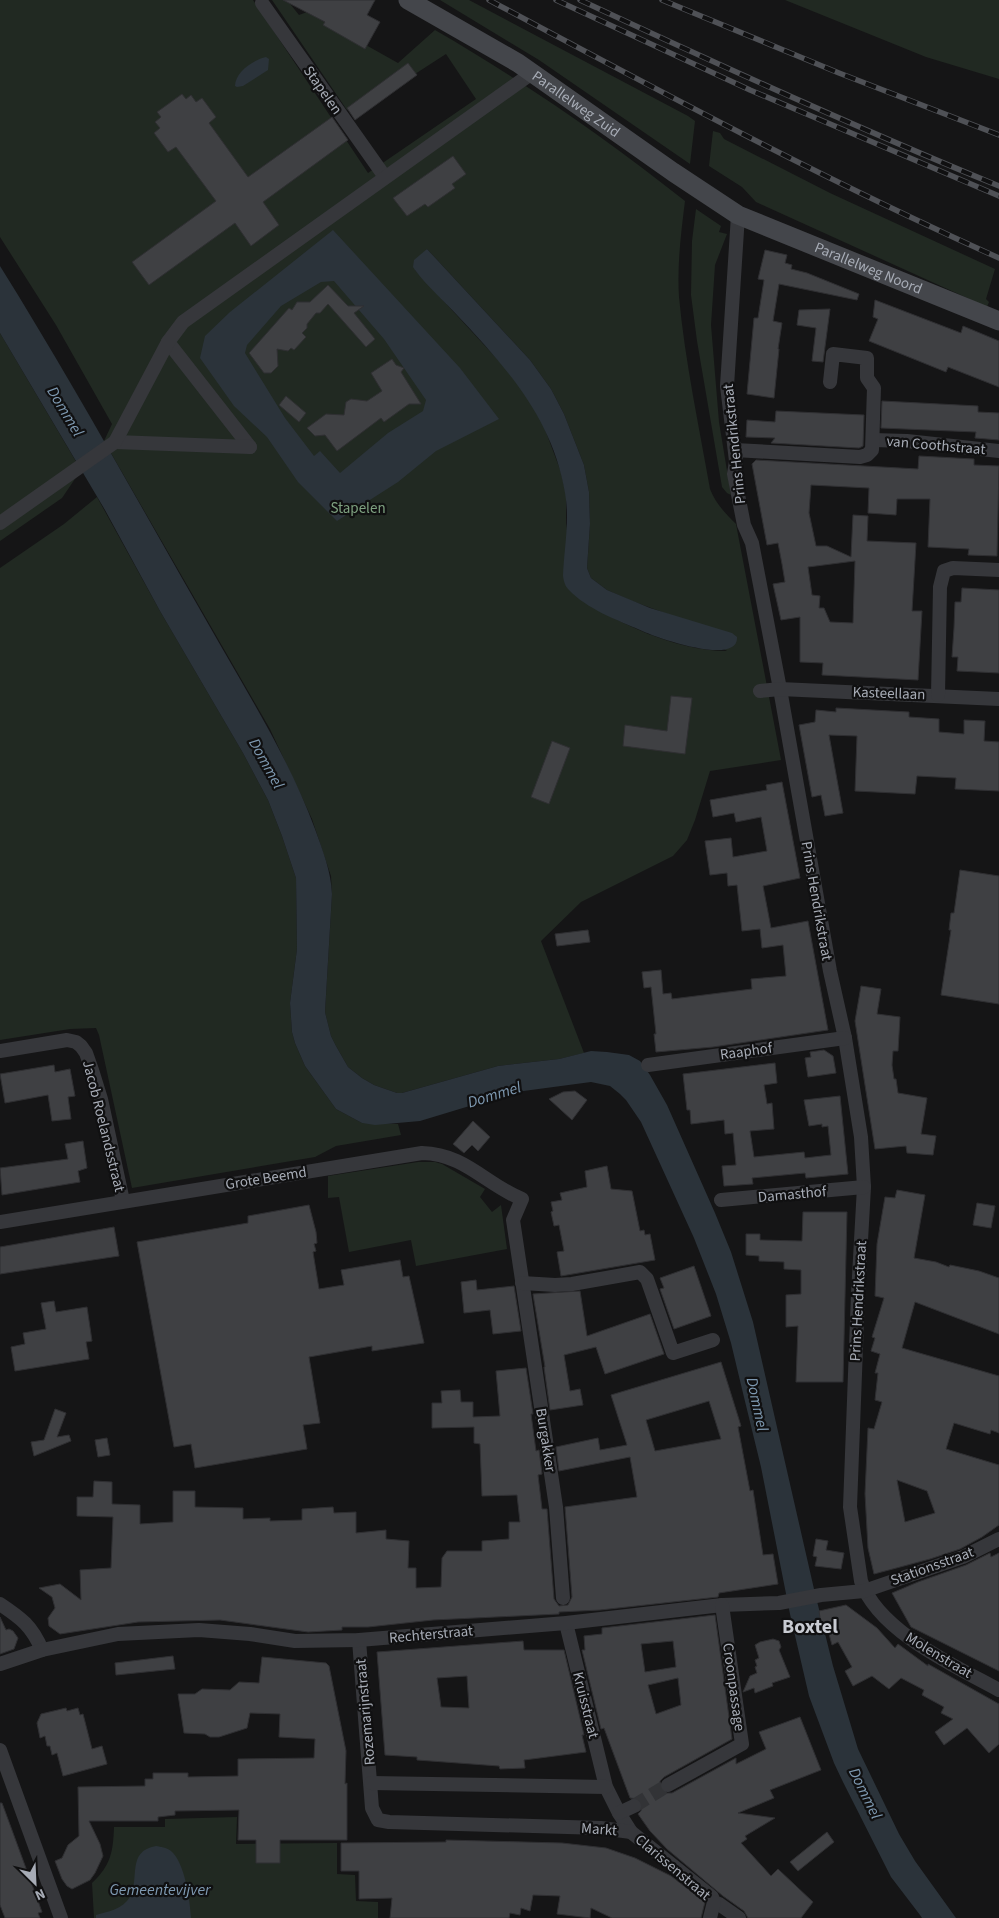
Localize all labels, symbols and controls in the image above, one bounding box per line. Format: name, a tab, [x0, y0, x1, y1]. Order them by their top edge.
street label: Stapelen	[298, 62, 347, 119]
street label: Parallelweg Zuid	[528, 66, 624, 143]
street label: Parallelweg Noord	[811, 237, 925, 300]
water label: Dommel	[42, 382, 89, 441]
street label: Prins Hendrikstraat	[718, 383, 751, 505]
street label: van Coothstraat	[886, 431, 986, 460]
park label: Stapelen	[330, 498, 386, 519]
street label: Kasteellaan	[852, 682, 926, 705]
water label: Dommel	[243, 734, 289, 793]
street label: Prins Hendrikstraat	[796, 840, 837, 962]
street label: Raaphof	[719, 1037, 774, 1066]
street label: Jacob Roelandsstraat	[77, 1058, 130, 1194]
water label: Dommel	[465, 1076, 524, 1114]
street label: Grote Beemd	[224, 1162, 308, 1195]
street label: Damasthof	[757, 1181, 828, 1208]
street label: Prins Hendrikstraat	[845, 1240, 872, 1362]
water label: Dommel	[741, 1375, 773, 1433]
street label: Burgakker	[530, 1407, 561, 1474]
street label: Stationsstraat	[888, 1542, 977, 1591]
district label: Boxtel	[782, 1613, 838, 1641]
street label: Rechterstraat	[388, 1620, 474, 1649]
street label: Molenstraat	[901, 1627, 976, 1684]
street label: Croonpassage	[717, 1642, 750, 1732]
street label: Rozemarijnstraat	[350, 1658, 381, 1766]
street label: Kruisstraat	[567, 1670, 604, 1741]
water label: Dommel	[843, 1764, 887, 1823]
street label: Markt	[580, 1818, 618, 1841]
street label: Clarissenstraat	[630, 1829, 715, 1905]
north arrow	[10, 1858, 60, 1908]
water label: Gemeentevijver	[109, 1879, 212, 1901]
text: N	[32, 1883, 48, 1905]

